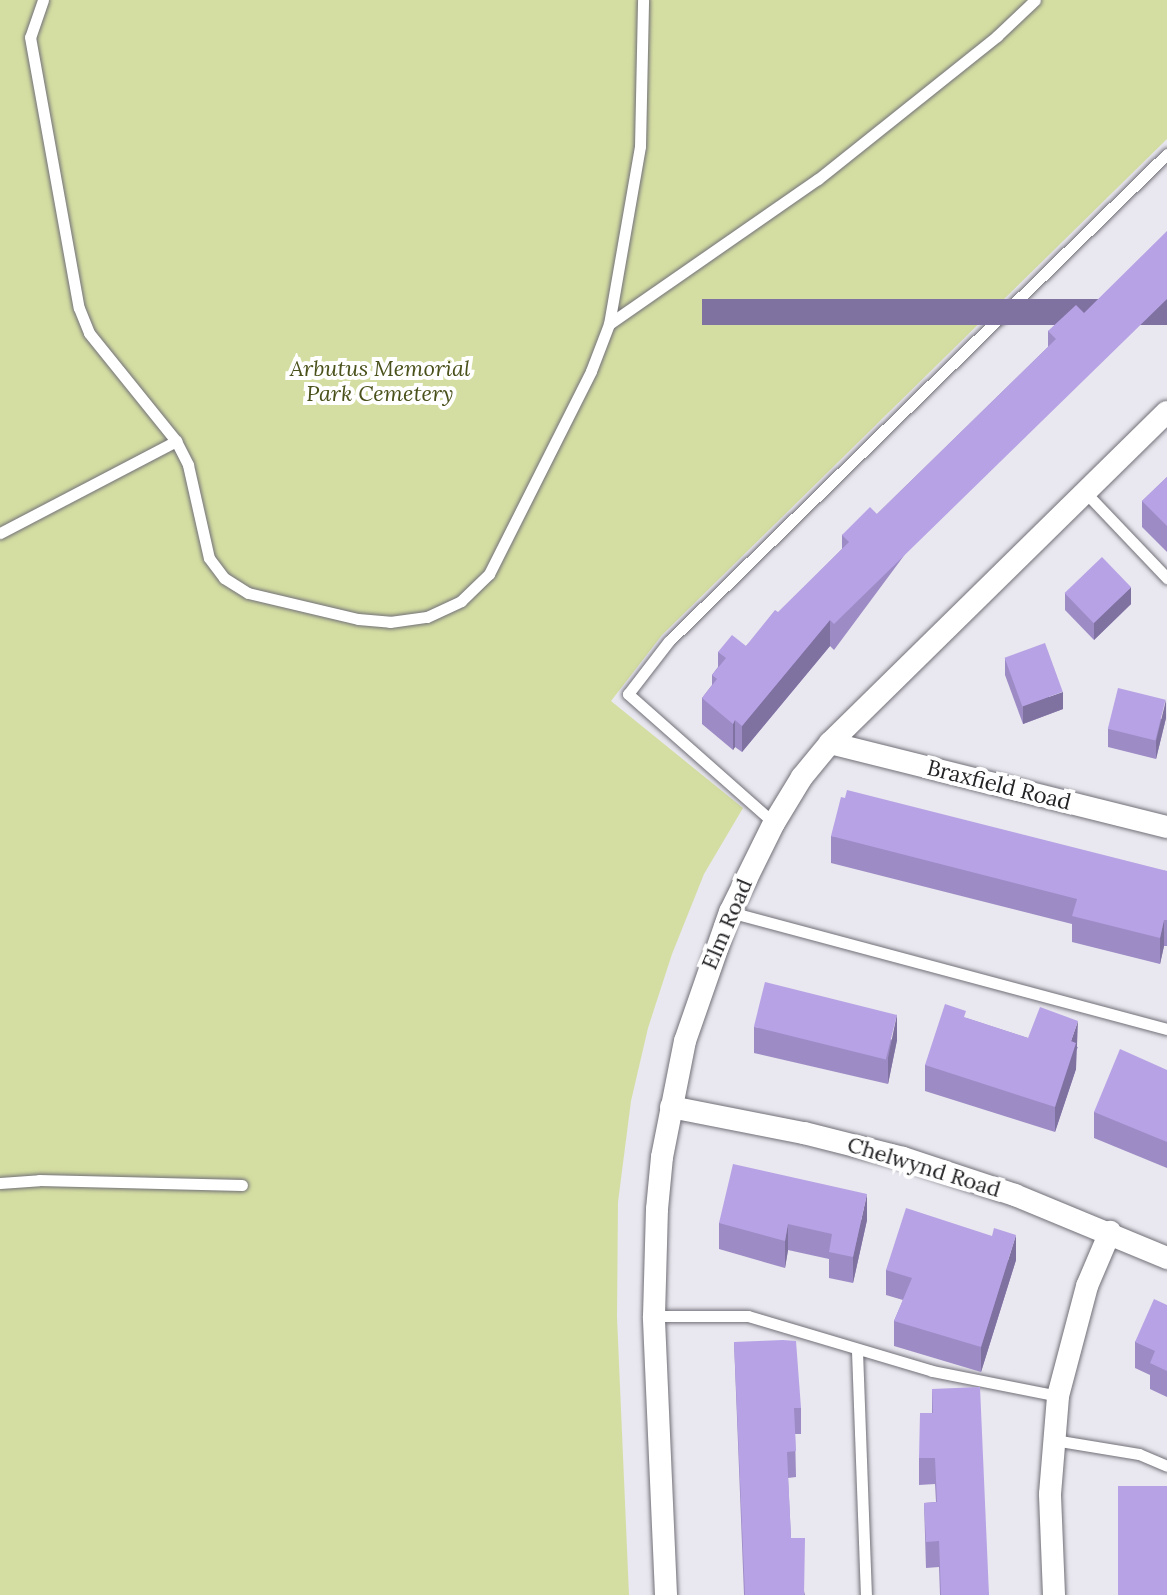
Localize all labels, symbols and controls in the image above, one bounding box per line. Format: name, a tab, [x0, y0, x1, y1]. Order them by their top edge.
park label: Arbutus Memorial Park Cemetery	[290, 355, 470, 406]
street label: Braxfield Road	[924, 754, 1074, 816]
street label: Elm Road	[696, 875, 758, 973]
street label: Chelwynd Road	[844, 1131, 1004, 1203]

